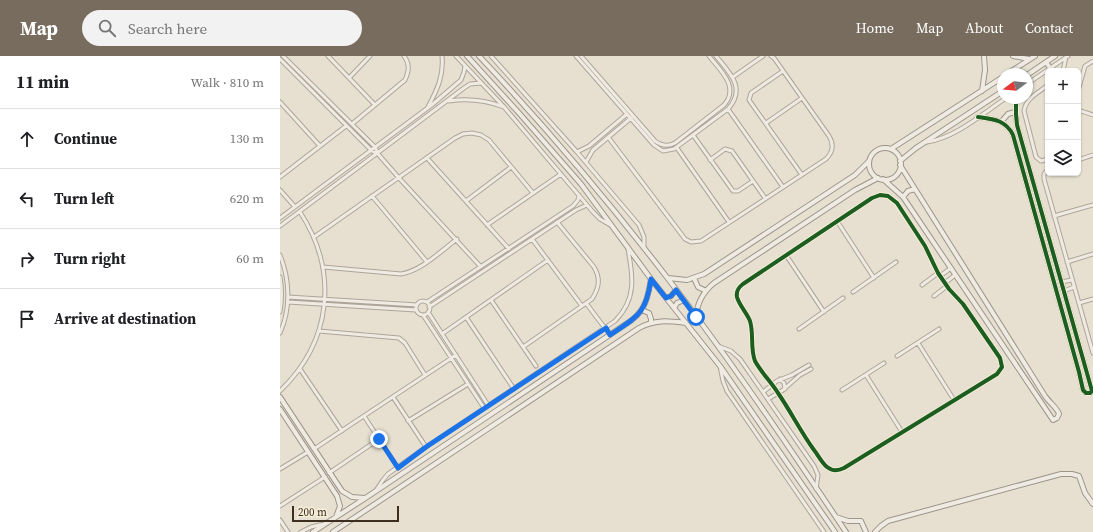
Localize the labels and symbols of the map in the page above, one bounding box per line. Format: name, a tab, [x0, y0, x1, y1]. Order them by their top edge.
north arrow	[997, 68, 1033, 104]
route start	[687, 308, 705, 326]
route end	[370, 430, 388, 448]
scale bar	[292, 504, 399, 523]

